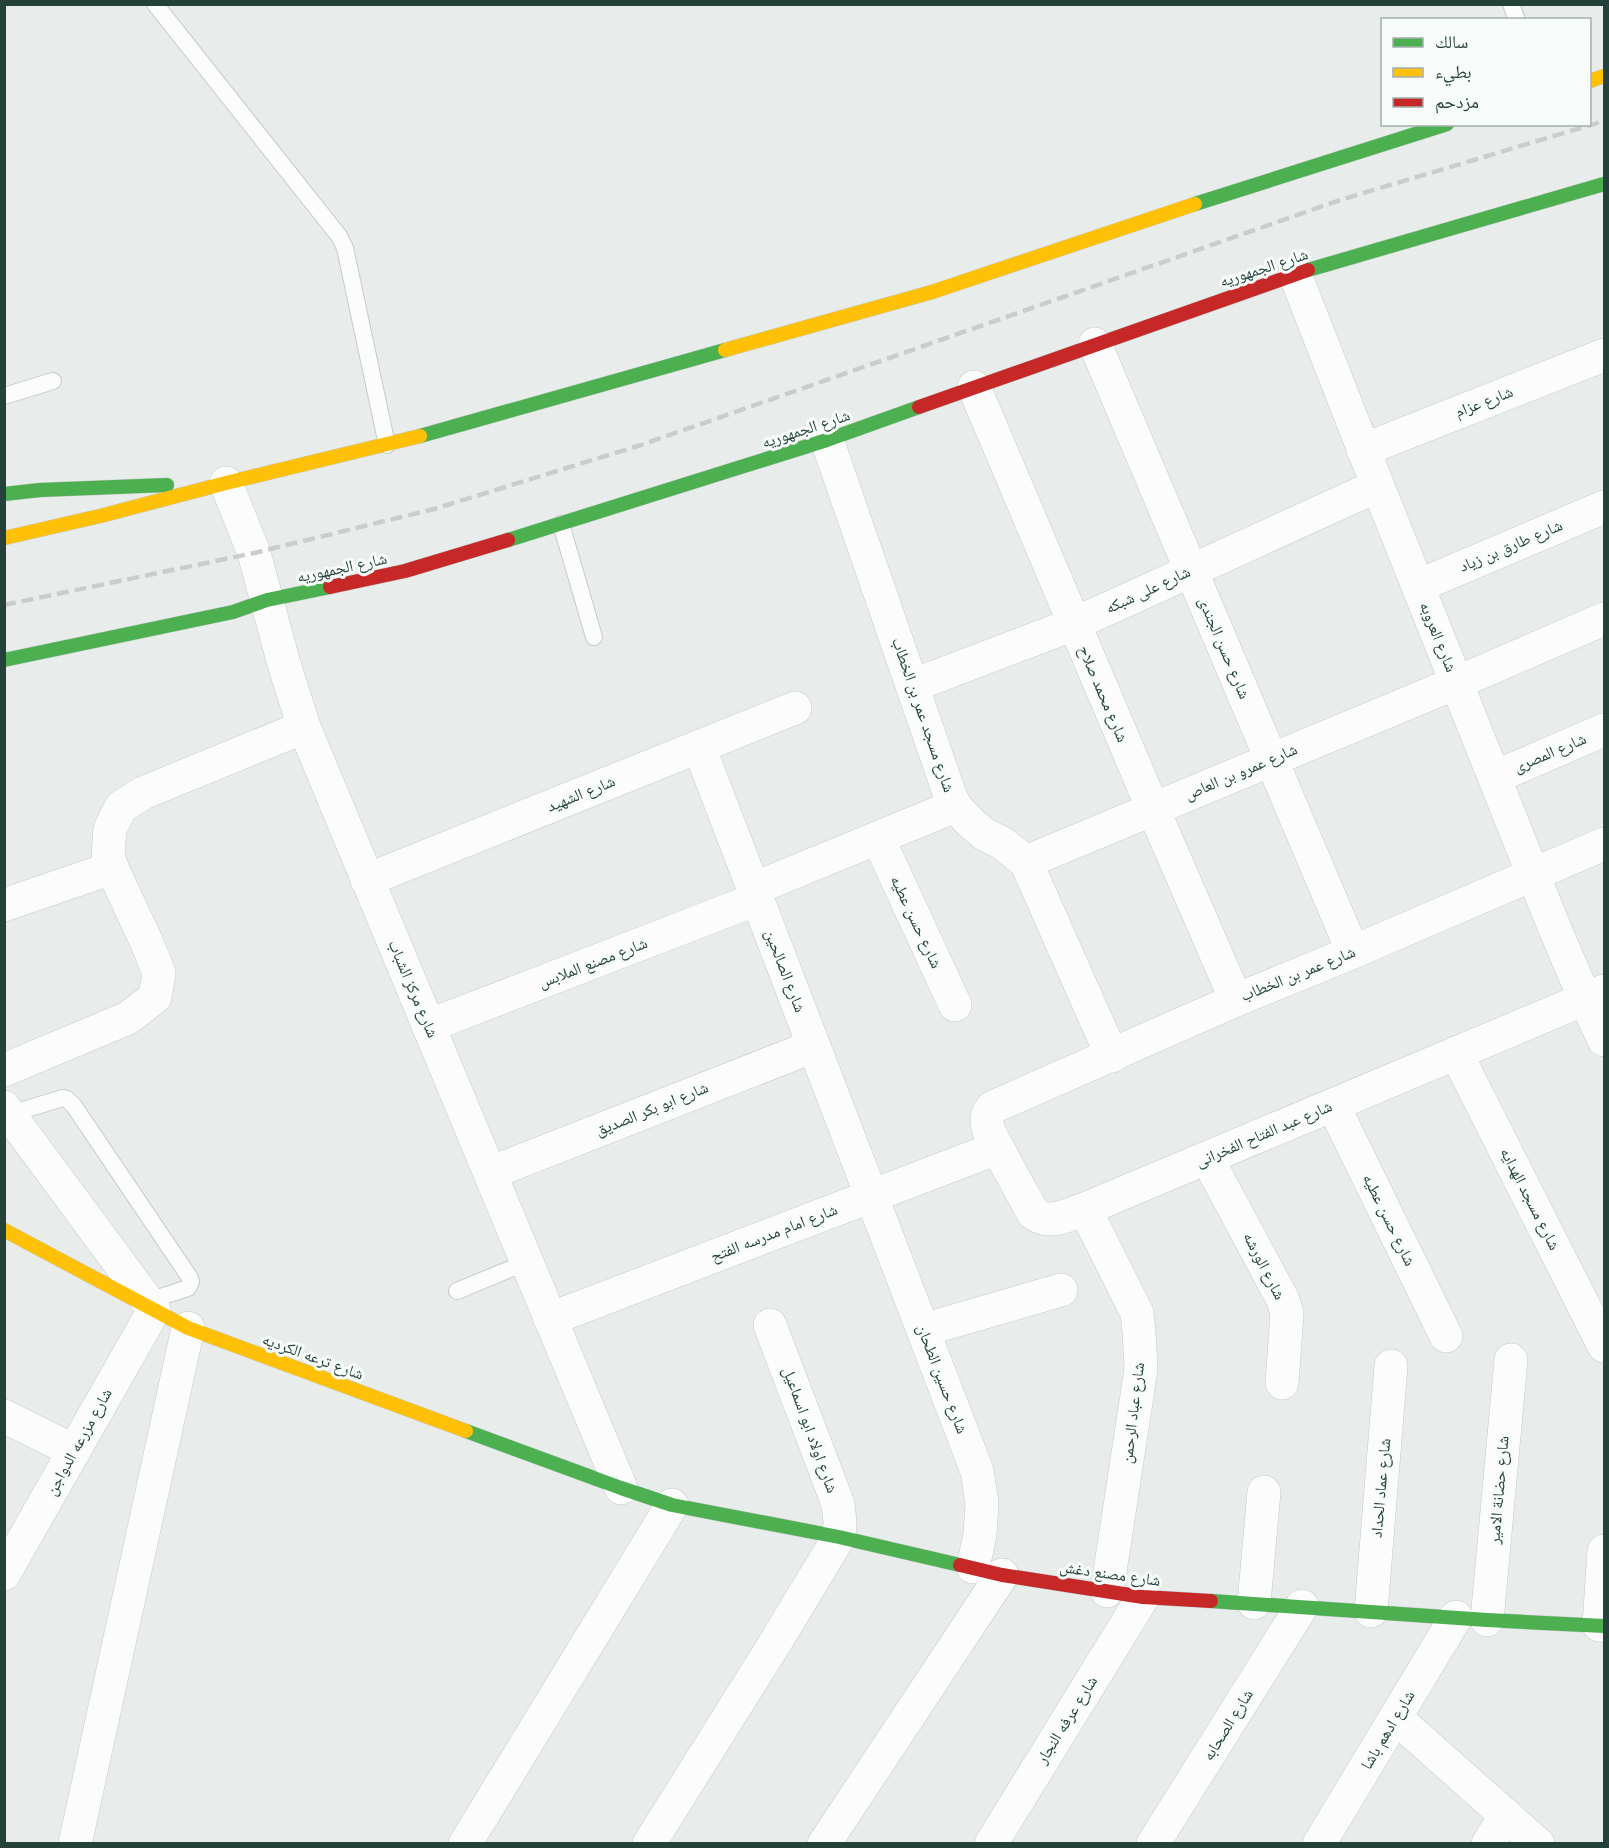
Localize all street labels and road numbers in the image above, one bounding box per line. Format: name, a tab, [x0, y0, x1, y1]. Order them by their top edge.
street label: شارع الجمهوريه	[1217, 244, 1311, 292]
street label: شارع عزام	[1452, 382, 1516, 422]
street label: شارع الجمهوريه	[759, 405, 853, 453]
street label: شارع طارق بن زياد	[1456, 515, 1566, 577]
street label: شارع الجمهوريه	[295, 549, 389, 587]
street label: شارع على شبكه	[1102, 562, 1194, 618]
street label: شارع حسن الجندى	[1194, 594, 1254, 702]
street label: شارع العروبه	[1415, 599, 1461, 675]
street label: شارع مسجد عمر بن الخطاب	[887, 635, 959, 795]
street label: شارع محمد صلاح	[1074, 642, 1132, 746]
street label: شارع المصرى	[1511, 729, 1589, 777]
street label: شارع عمرو بن العاص	[1182, 739, 1300, 805]
street label: شارع الشهيد	[544, 771, 618, 817]
street label: شارع حسن عطيه	[886, 872, 946, 972]
street label: شارع الصالحين	[760, 927, 810, 1015]
street label: شارع مصنع الملابس	[536, 933, 650, 993]
street label: شارع مركز الشباب	[383, 937, 443, 1041]
street label: شارع عمر بن الخطاب	[1238, 942, 1358, 1006]
street label: شارع ابو بكر الصديق	[593, 1077, 711, 1141]
street label: شارع عبد الفتاح الفخرانى	[1193, 1096, 1335, 1172]
street label: شارع مسجد الهدايه	[1496, 1144, 1564, 1254]
street label: شارع حسن عطيه	[1358, 1171, 1420, 1269]
street label: شارع امام مدرسه الفتح	[708, 1200, 840, 1266]
street label: شارع الورشه	[1238, 1229, 1290, 1303]
street label: شارع حسين الطحان	[912, 1321, 972, 1437]
street label: شارع ترعه الكرديه	[260, 1329, 366, 1385]
street label: شارع عباد الرحمن	[1117, 1361, 1149, 1465]
street label: شارع اولاد ابو اسماعيل	[778, 1364, 842, 1496]
street label: شارع مزرعه الدواجن	[41, 1385, 117, 1499]
street label: شارع حضانة الامير	[1484, 1435, 1514, 1546]
street label: شارع عماد الحداد	[1367, 1437, 1395, 1539]
street label: شارع مصنع دغش	[1058, 1557, 1162, 1591]
street label: شارع عرفه النجار	[1031, 1672, 1102, 1769]
street label: شارع الصحابه	[1198, 1686, 1258, 1764]
street label: شارع ادهم باشا	[1357, 1687, 1419, 1773]

